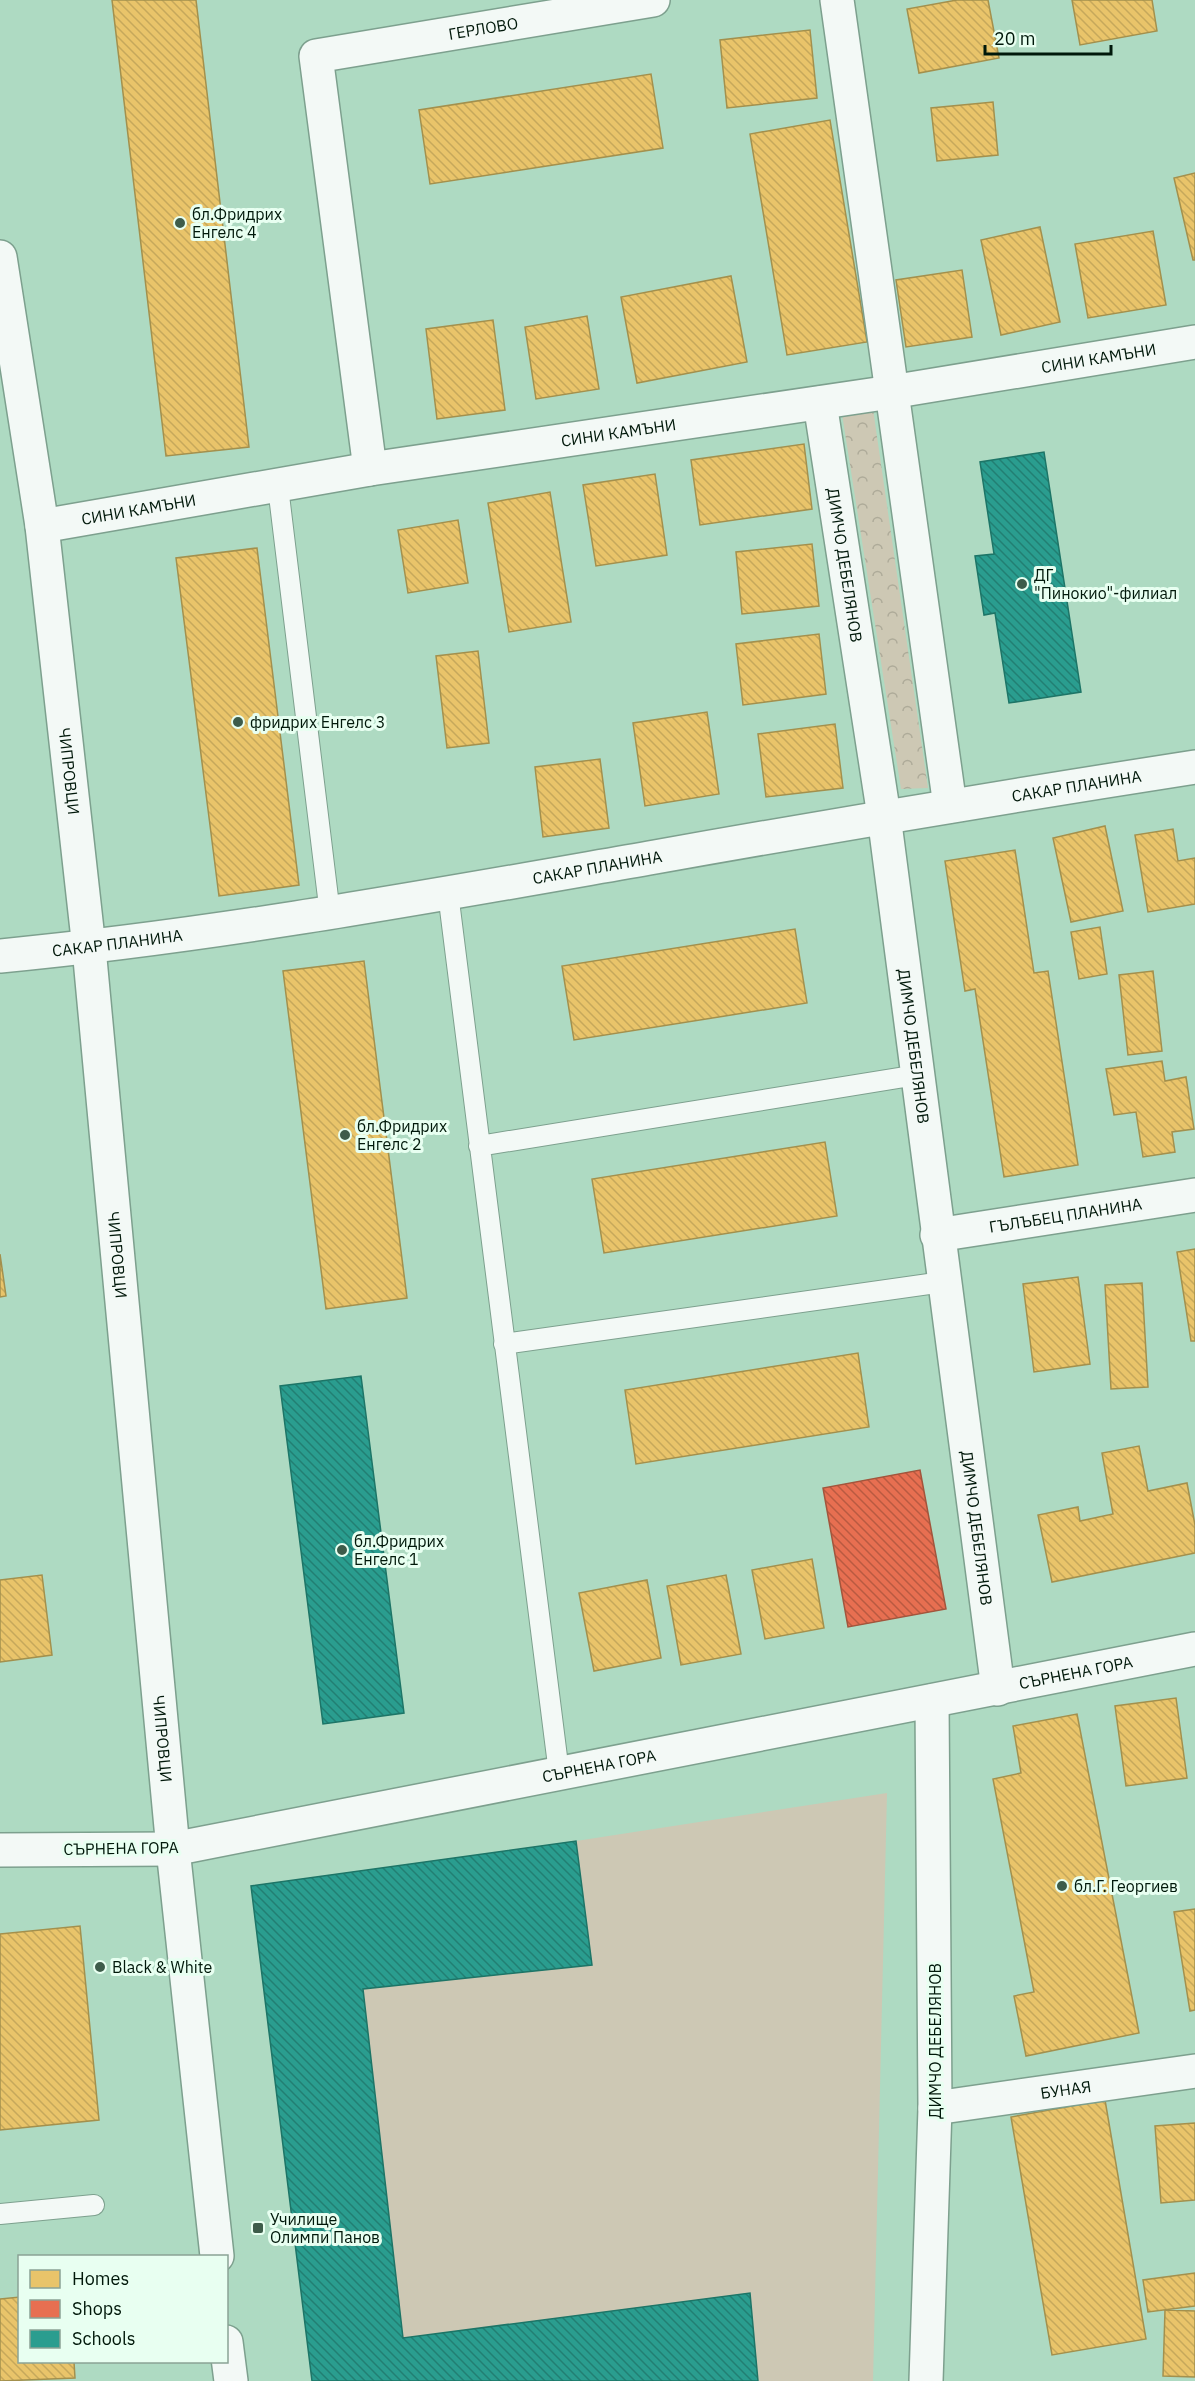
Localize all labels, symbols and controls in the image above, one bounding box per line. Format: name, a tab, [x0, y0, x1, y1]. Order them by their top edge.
street label: ГЕРЛОВО	[447, 13, 520, 44]
scale bar	[985, 18, 1111, 56]
text: 20 m	[994, 27, 1036, 50]
place label: бл.Фридрих Енгелс 4	[192, 204, 282, 242]
marker: бл.Фридрих Енгелс 4	[173, 216, 187, 230]
street label: СИНИ КАМЪНИ	[1040, 339, 1157, 377]
street label: СИНИ КАМЪНИ	[560, 414, 677, 451]
street label: ДИМЧО ДЕБЕЛЯНОВ	[823, 486, 867, 644]
street label: СИНИ КАМЪНИ	[80, 489, 197, 529]
place label: ДГ "Пинокио"-филиал	[1034, 565, 1177, 603]
marker: ДГ "Пинокио"-филиал	[1015, 577, 1029, 591]
place label: фридрих Енгелс 3	[250, 712, 385, 732]
marker: фридрих Енгелс 3	[231, 715, 245, 729]
street label: ЧИПРОВЦИ	[55, 727, 84, 816]
street label: САКАР ПЛАНИНА	[1010, 766, 1143, 806]
street label: САКАР ПЛАНИНА	[531, 846, 664, 888]
street label: САКАР ПЛАНИНА	[51, 925, 184, 961]
street label: ДИМЧО ДЕБЕЛЯНОВ	[894, 967, 934, 1125]
place label: бл.Фридрих Енгелс 2	[357, 1116, 447, 1154]
marker: бл.Фридрих Енгелс 2	[338, 1128, 352, 1142]
street label: ГЪЛЪБЕЦ ПЛАНИНА	[988, 1193, 1143, 1237]
street label: ЧИПРОВЦИ	[104, 1210, 132, 1299]
street label: ДИМЧО ДЕБЕЛЯНОВ	[957, 1449, 997, 1607]
place label: бл.Фридрих Енгелс 1	[354, 1531, 444, 1569]
marker: бл.Фридрих Енгелс 1	[335, 1543, 349, 1557]
street label: СЪРНЕНА ГОРА	[1017, 1651, 1134, 1693]
street label: ЧИПРОВЦИ	[149, 1694, 177, 1783]
street label: СЪРНЕНА ГОРА	[540, 1745, 658, 1787]
street label: СЪРНЕНА ГОРА	[63, 1837, 179, 1859]
place label: бл.Г. Георгиев	[1074, 1876, 1178, 1896]
marker: бл.Г. Георгиев	[1055, 1879, 1069, 1893]
place label: Black & White	[112, 1957, 212, 1977]
marker: Black & White	[93, 1960, 107, 1974]
street label: ДИМЧО ДЕБЕЛЯНОВ	[925, 1963, 945, 2119]
street label: БУНАЯ	[1039, 2076, 1092, 2103]
place label: Училище Олимпи Панов	[270, 2209, 380, 2247]
marker: Училище Олимпи Панов	[251, 2221, 265, 2235]
legend	[18, 2255, 228, 2363]
text: Homes	[72, 2267, 129, 2290]
text: Shops	[72, 2297, 122, 2320]
text: Schools	[72, 2327, 136, 2350]

